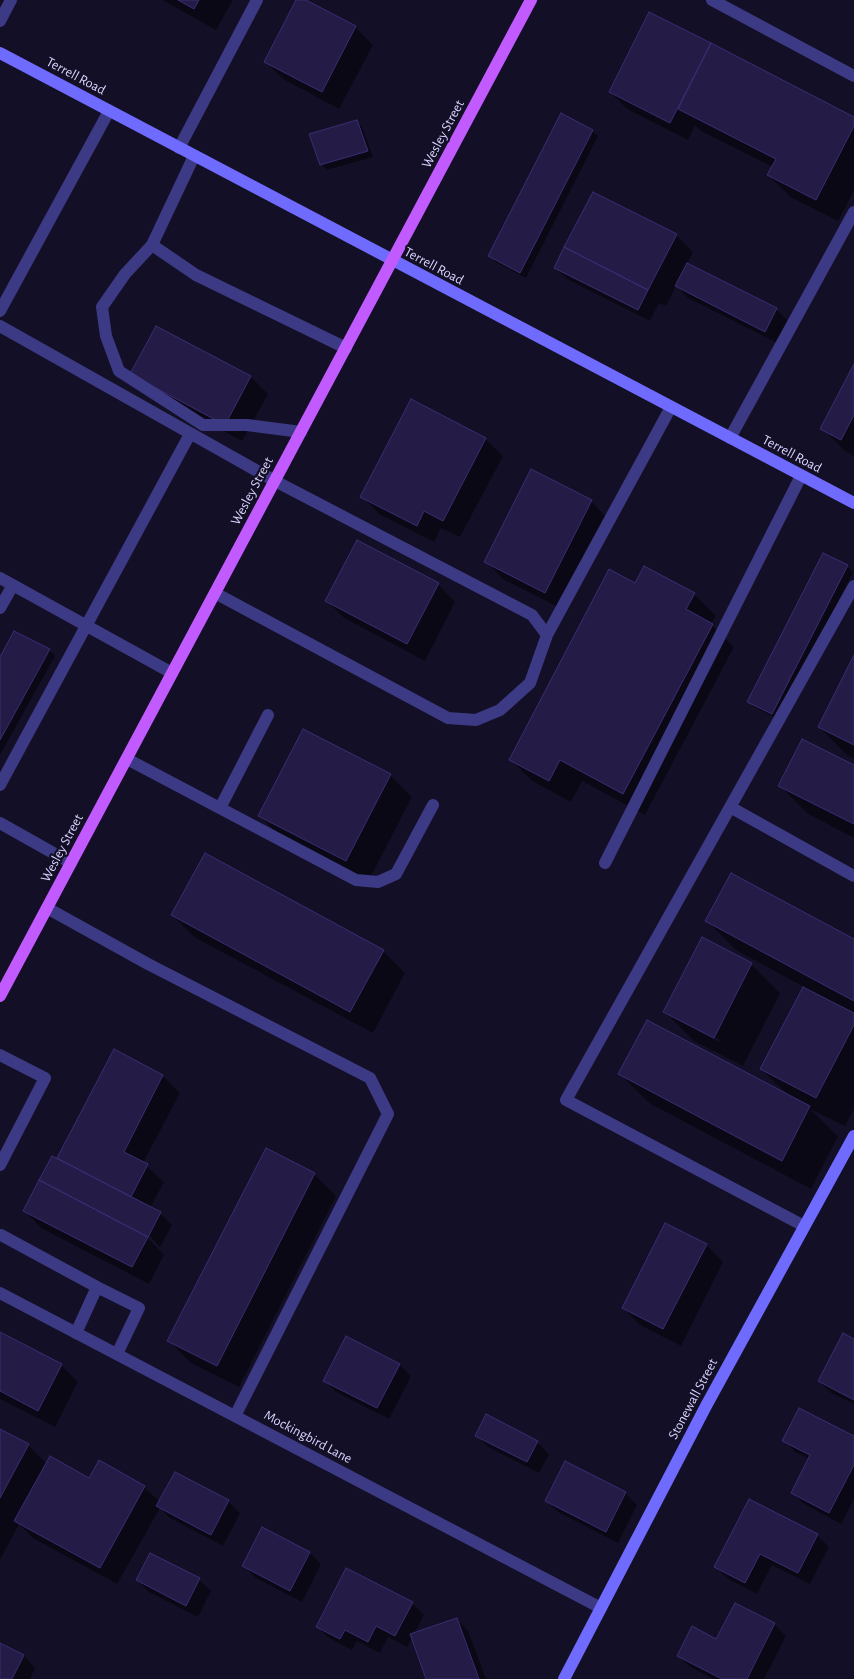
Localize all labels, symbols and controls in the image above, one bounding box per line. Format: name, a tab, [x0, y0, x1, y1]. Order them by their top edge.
street label: Terrell Road	[43, 53, 109, 99]
street label: Wesley Street	[418, 97, 468, 171]
street label: Terrell Road	[401, 243, 467, 289]
street label: Terrell Road	[759, 431, 825, 477]
street label: Wesley Street	[227, 454, 277, 528]
street label: Wesley Street	[37, 811, 87, 885]
street label: Stonewall Street	[665, 1356, 721, 1442]
street label: Mockingbird Lane	[261, 1407, 355, 1467]

